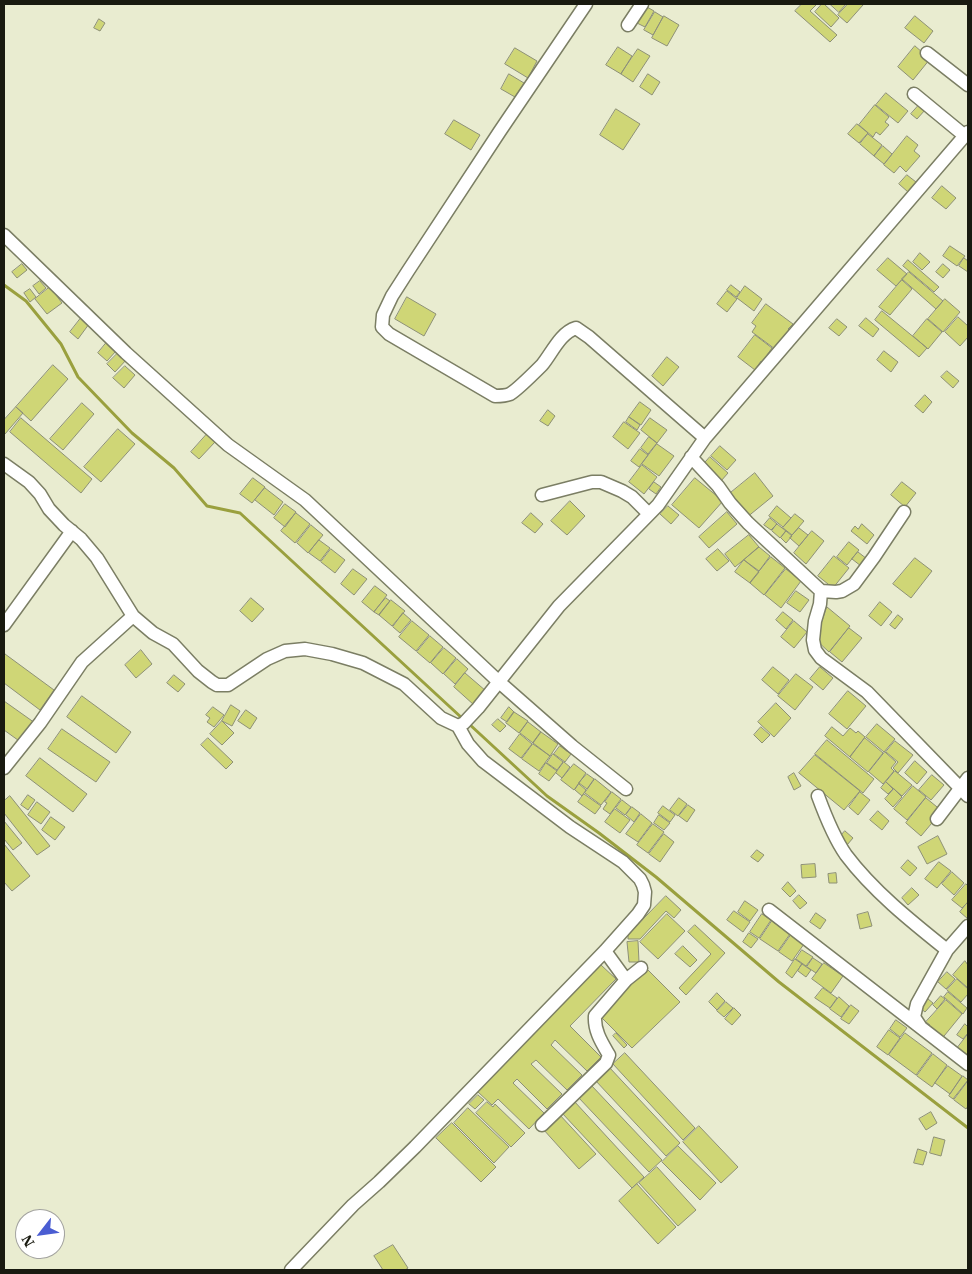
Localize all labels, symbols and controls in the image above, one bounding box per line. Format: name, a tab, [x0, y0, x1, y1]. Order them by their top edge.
north arrow	[15, 1209, 65, 1259]
text: N	[17, 1232, 38, 1250]

